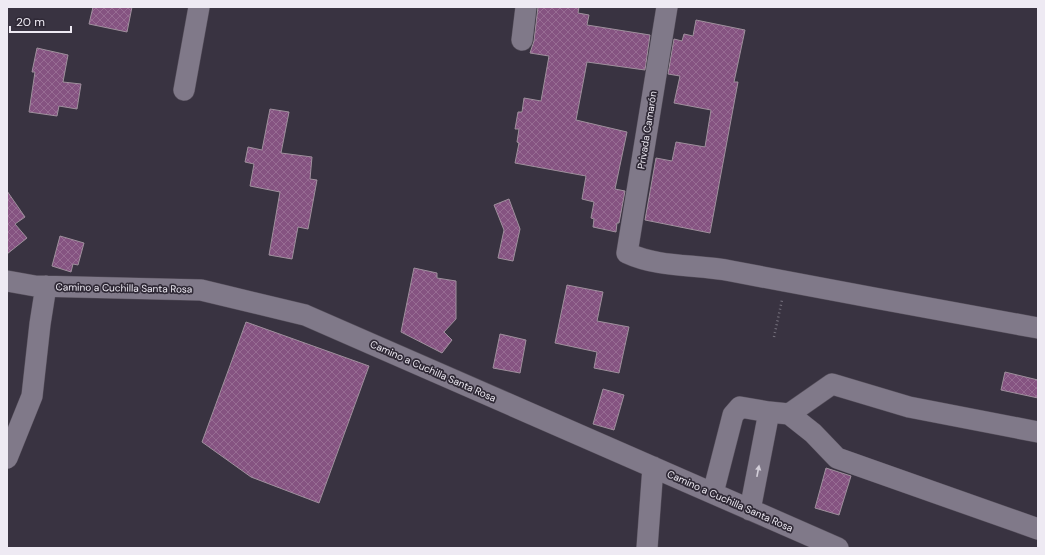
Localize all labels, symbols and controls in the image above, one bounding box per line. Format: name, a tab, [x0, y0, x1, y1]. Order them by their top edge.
scale bar	[10, 8, 71, 34]
text: 20 m	[16, 14, 45, 30]
street label: Privada Camarón	[634, 90, 660, 170]
street label: Camino a Cuchilla Santa Rosa	[56, 280, 192, 296]
street label: Camino a Cuchilla Santa Rosa	[368, 337, 498, 405]
one-way arrow	[755, 465, 761, 477]
street label: Camino a Cuchilla Santa Rosa	[665, 467, 795, 535]

